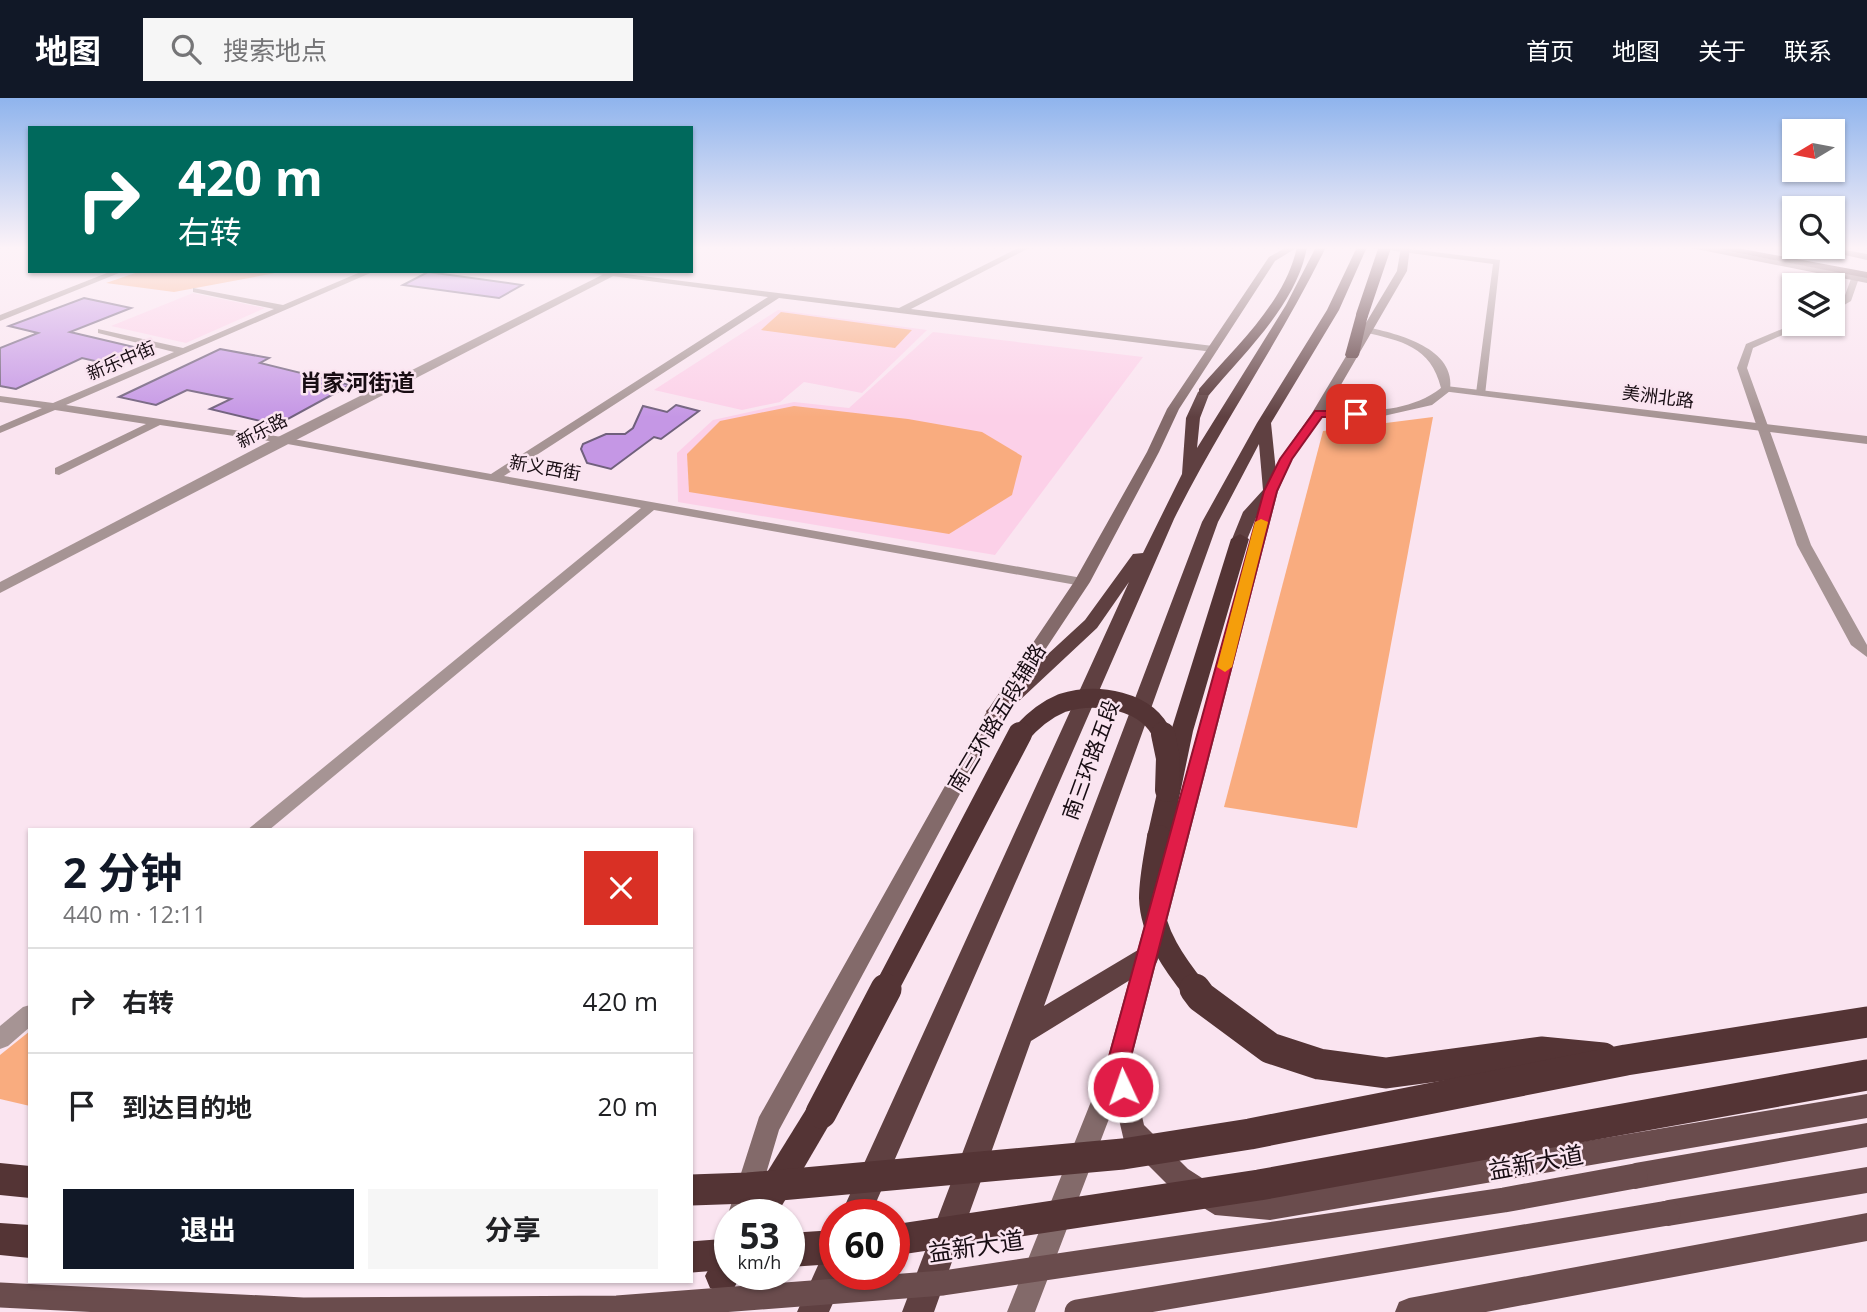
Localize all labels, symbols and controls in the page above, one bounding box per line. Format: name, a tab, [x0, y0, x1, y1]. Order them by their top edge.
search box	[143, 18, 633, 81]
text: 地图	[35, 28, 101, 73]
icon: search	[167, 30, 205, 68]
text: 搜索地点	[223, 32, 327, 68]
text: 首页	[1526, 34, 1574, 67]
text: 地图	[1612, 34, 1660, 67]
text: 关于	[1698, 34, 1746, 67]
text: 联系	[1784, 34, 1832, 67]
north arrow	[1782, 119, 1844, 182]
map controls	[1782, 119, 1845, 336]
text: 420 m	[178, 144, 323, 210]
icon: right	[63, 154, 154, 245]
button: search	[1782, 196, 1845, 259]
text: 右转	[178, 210, 242, 253]
button: layers	[1782, 273, 1845, 336]
street label: 新乐中街	[83, 335, 158, 385]
district label: 肖家河街道	[300, 366, 415, 398]
street label: 美洲北路	[1621, 380, 1695, 412]
pin	[1326, 384, 1386, 444]
icon: arrive	[1337, 395, 1375, 433]
street label: 新乐路	[232, 407, 291, 453]
street label: 新义西街	[508, 449, 583, 485]
street label: 南三环路五段辅路	[941, 638, 1051, 797]
street label: 南三环路五段	[1055, 696, 1125, 824]
text: 2 分钟	[63, 843, 182, 900]
button: close	[584, 851, 658, 925]
text: 440 m · 12:11	[63, 898, 206, 930]
icon: right	[63, 982, 101, 1020]
text: 420 m	[583, 983, 658, 1019]
text: 右转	[122, 984, 174, 1020]
position arrow	[1086, 1050, 1160, 1124]
icon: arrive	[63, 1087, 101, 1125]
text: 20 m	[597, 1088, 658, 1124]
text: 到达目的地	[122, 1089, 252, 1125]
street label: 益新大道	[1486, 1137, 1586, 1186]
button: 退出	[63, 1189, 354, 1269]
button: 分享	[368, 1189, 658, 1269]
speed limit sign: 60	[819, 1199, 910, 1290]
text: 53	[739, 1212, 780, 1259]
street label: 益新大道	[926, 1222, 1026, 1269]
text: km/h	[738, 1250, 781, 1274]

